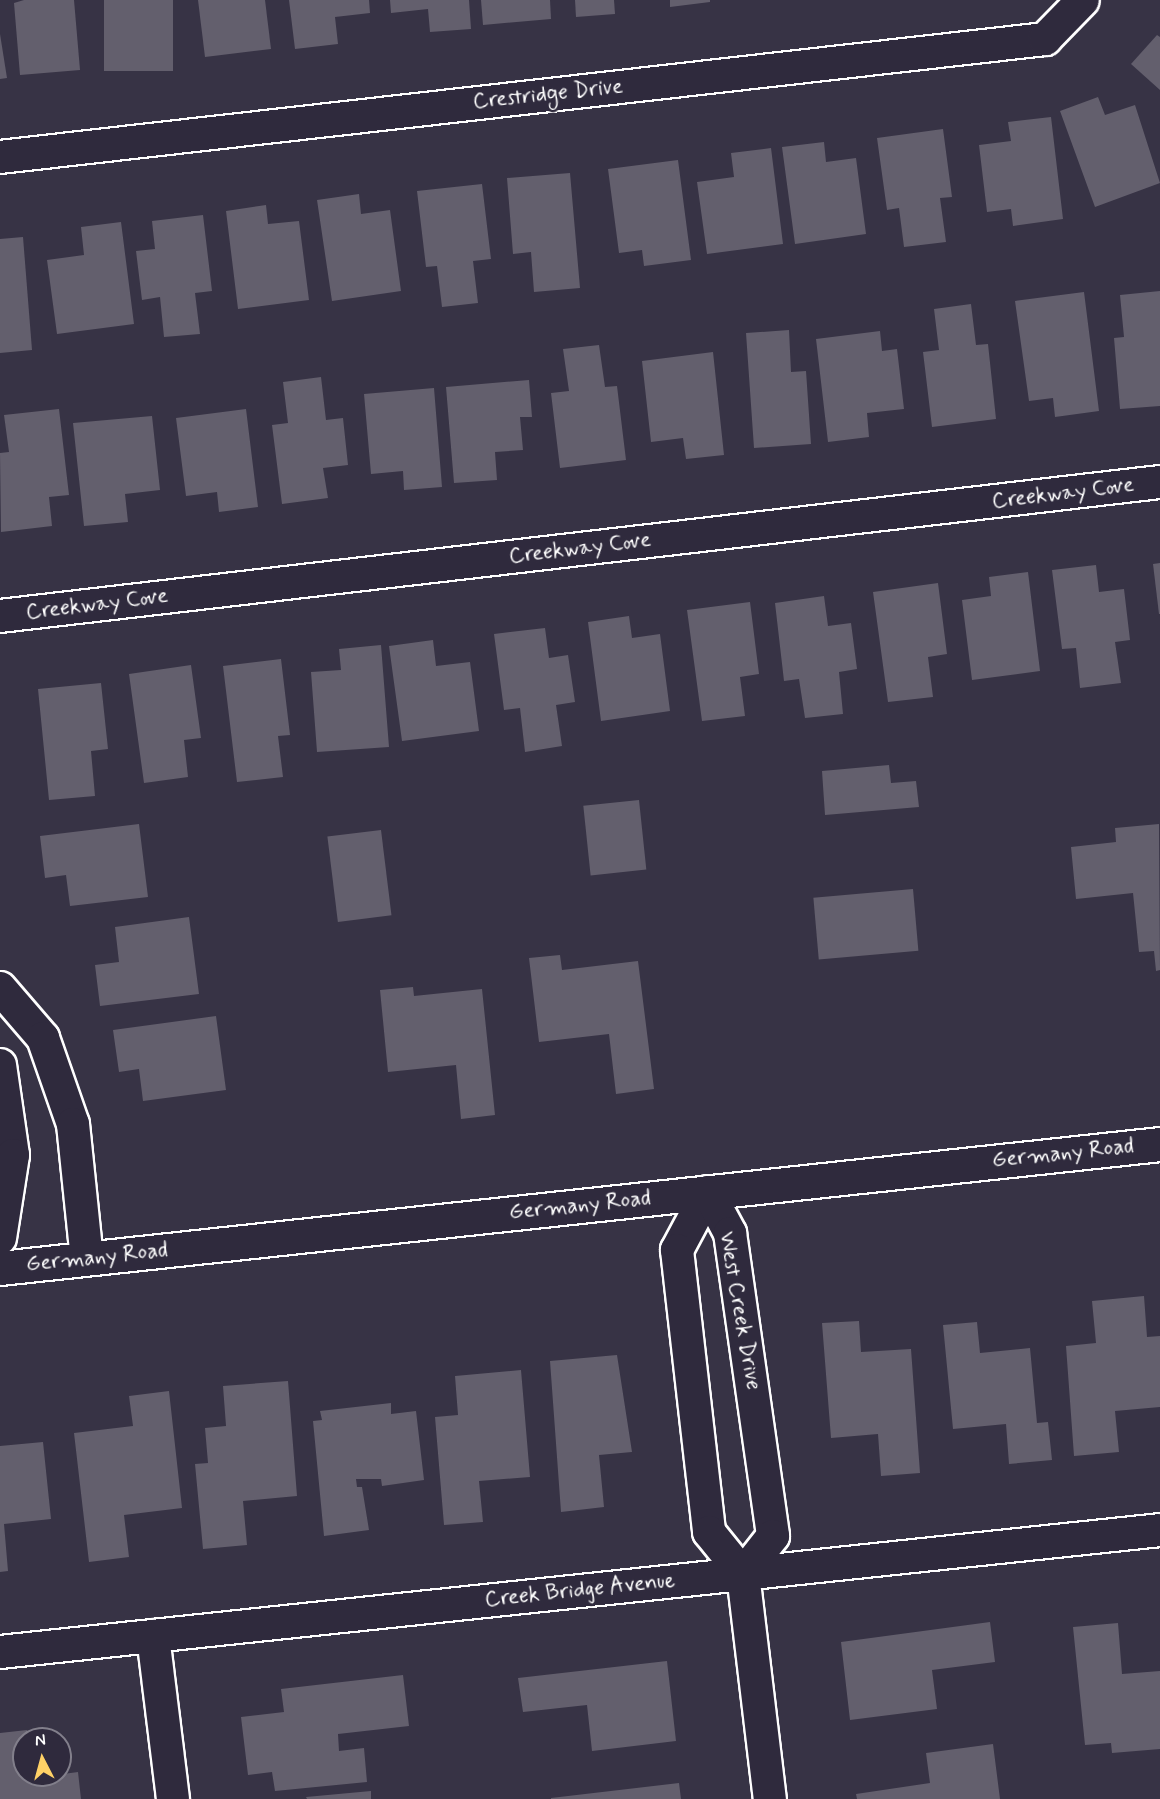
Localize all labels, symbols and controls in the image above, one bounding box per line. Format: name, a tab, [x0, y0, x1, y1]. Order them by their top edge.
street label: Crestridge Drive	[472, 74, 624, 116]
street label: Creekway Cove	[990, 472, 1136, 516]
street label: Creekway Cove	[507, 527, 653, 571]
street label: Creekway Cove	[24, 583, 170, 627]
street label: Germany Road	[991, 1133, 1135, 1175]
street label: Germany Road	[508, 1185, 652, 1227]
street label: West Creek Drive	[712, 1230, 766, 1392]
street label: Germany Road	[25, 1237, 169, 1279]
street label: Creek Bridge Avenue	[482, 1568, 678, 1614]
north arrow	[12, 1727, 72, 1787]
text: N	[34, 1730, 47, 1752]

